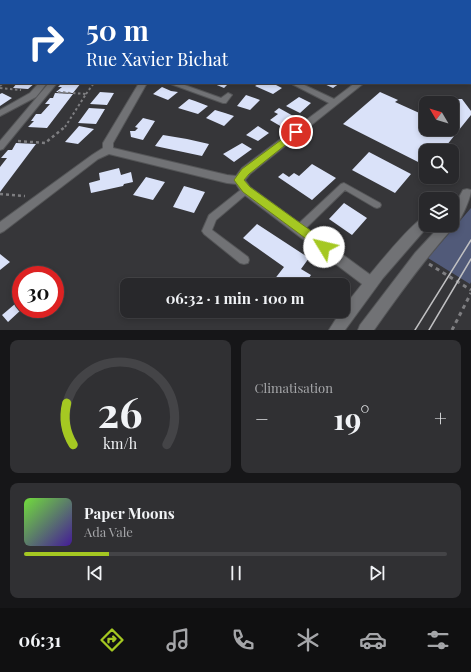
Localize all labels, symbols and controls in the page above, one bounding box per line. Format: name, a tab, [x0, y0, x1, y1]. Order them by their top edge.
text: 50 m	[86, 11, 149, 48]
icon: right	[20, 16, 72, 68]
text: Rue Xavier Bichat	[86, 47, 228, 71]
north arrow	[419, 96, 459, 136]
map controls	[419, 96, 459, 232]
pin	[279, 115, 313, 149]
icon: arrive	[285, 121, 307, 143]
button: search	[419, 144, 459, 184]
button: layers	[419, 192, 459, 232]
position arrow	[303, 226, 345, 268]
speed limit sign: 30	[12, 266, 64, 318]
text: 06:32 · 1 min · 100 m	[166, 288, 304, 308]
text: Climatisation	[255, 379, 333, 396]
text: 26	[98, 382, 143, 437]
text: 19°	[333, 398, 370, 438]
text: −	[255, 403, 269, 433]
text: +	[434, 403, 447, 433]
text: km/h	[103, 433, 138, 452]
text: Paper Moons	[84, 503, 175, 523]
text: Ada Vale	[84, 523, 133, 540]
icon: previous	[84, 562, 106, 584]
icon: pause	[225, 562, 247, 584]
icon: next	[366, 562, 388, 584]
icon: directions	[98, 626, 126, 654]
icon: music	[164, 626, 192, 654]
icon: phone	[229, 626, 257, 654]
icon: climate	[294, 626, 322, 654]
icon: car	[359, 626, 387, 654]
icon: filters	[424, 626, 452, 654]
text: 06:31	[19, 628, 61, 652]

